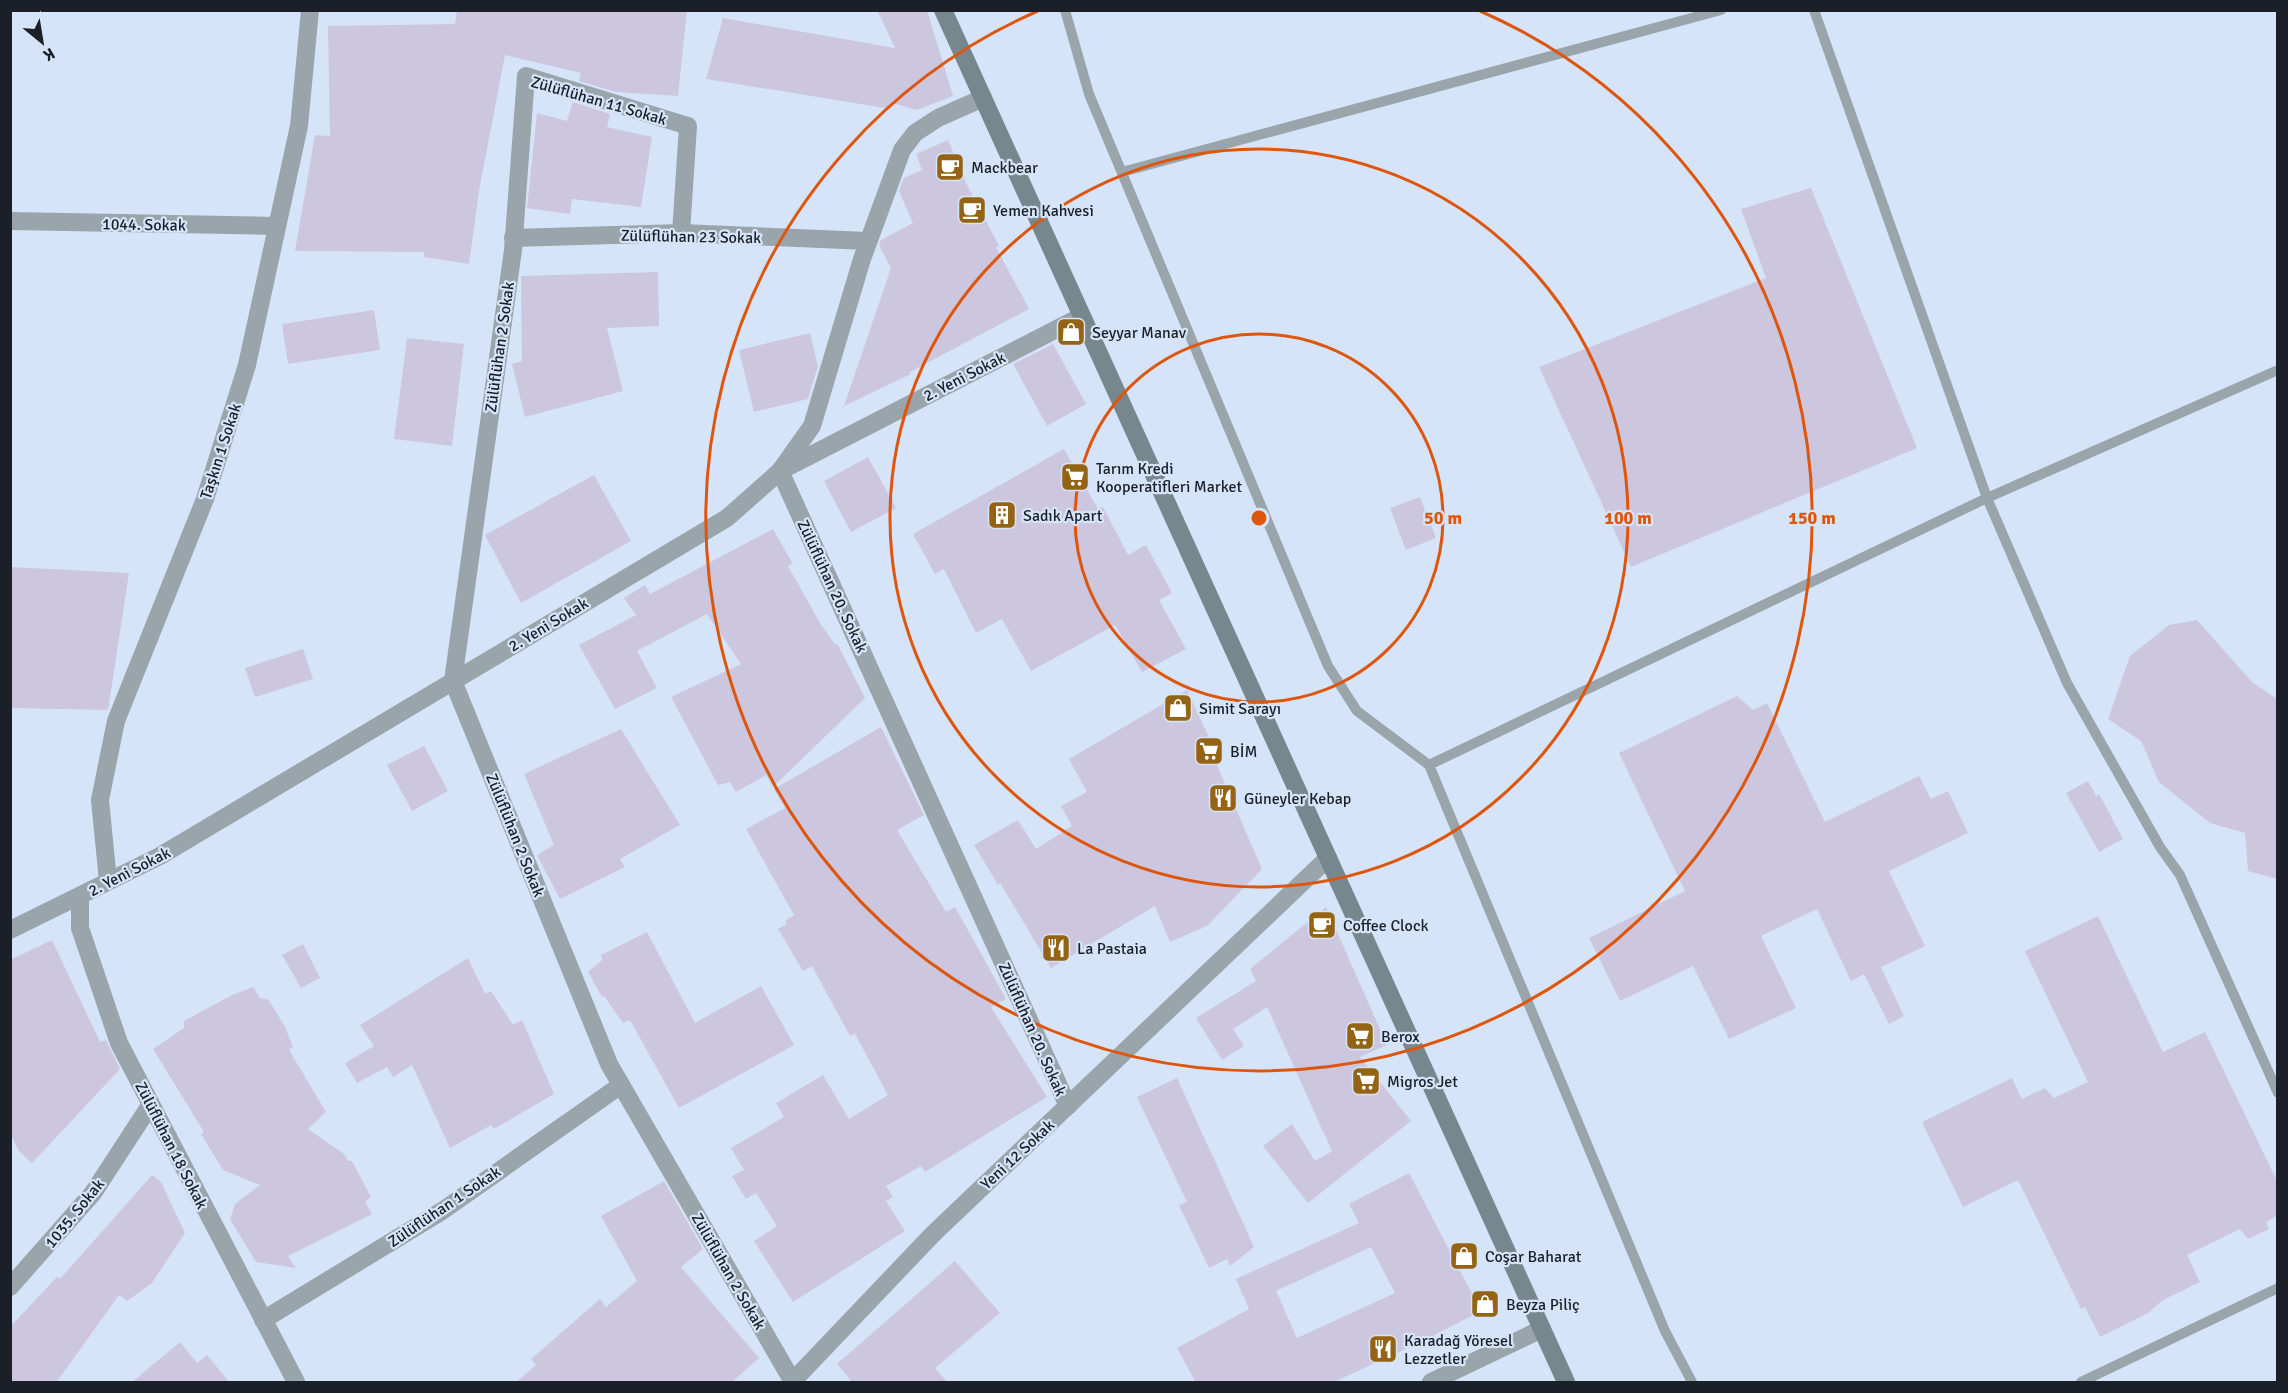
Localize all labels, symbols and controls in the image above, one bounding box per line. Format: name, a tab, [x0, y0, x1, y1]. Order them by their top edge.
north arrow	[12, 12, 72, 72]
text: K	[40, 43, 58, 65]
street label: Zülüflühan 11 Sokak	[529, 72, 669, 130]
cafe icon: Mackbear	[934, 151, 966, 183]
place label: Mackbear	[971, 158, 1038, 178]
cafe icon: Yemen Kahvesi	[956, 194, 988, 226]
place label: Yemen Kahvesi	[993, 201, 1094, 221]
street label: 1044. Sokak	[102, 214, 186, 236]
street label: Zülüflühan 23 Sokak	[621, 226, 761, 248]
street label: Zülüflühan 2 Sokak	[481, 281, 519, 414]
shop icon: Seyyar Manav	[1055, 316, 1087, 348]
place label: Seyyar Manav	[1092, 323, 1187, 343]
street label: 2. Yeni Sokak	[920, 348, 1009, 406]
street label: Taşkın 1 Sokak	[196, 401, 246, 502]
place label: Tarım Kredi Kooperatifleri Market	[1096, 459, 1242, 497]
supermarket icon: Tarım Kredi Kooperatifleri Market	[1059, 461, 1091, 493]
building icon: Sadık Apart	[986, 499, 1018, 531]
place label: Sadık Apart	[1023, 506, 1103, 526]
text: 50 m	[1424, 507, 1462, 529]
text: 100 m	[1604, 507, 1652, 529]
text: 150 m	[1788, 507, 1836, 529]
centre of rings	[1249, 508, 1269, 528]
street label: Zülüflühan 20. Sokak	[792, 517, 872, 656]
street label: 2. Yeni Sokak	[505, 593, 592, 656]
shop icon: Simit Sarayı	[1162, 692, 1194, 724]
place label: Simit Sarayı	[1199, 699, 1281, 719]
supermarket icon: BİM	[1193, 735, 1225, 767]
place label: BİM	[1230, 742, 1257, 762]
street label: Zülüflühan 2 Sokak	[481, 771, 549, 900]
restaurant icon: Güneyler Kebap	[1207, 782, 1239, 814]
place label: Güneyler Kebap	[1244, 789, 1351, 809]
street label: 2. Yeni Sokak	[85, 843, 174, 901]
cafe icon: Coffee Clock	[1306, 909, 1338, 941]
place label: Coffee Clock	[1343, 916, 1428, 936]
restaurant icon: La Pastaia	[1040, 932, 1072, 964]
place label: La Pastaia	[1077, 939, 1147, 959]
street label: Zülüflühan 20. Sokak	[994, 959, 1071, 1099]
supermarket icon: Berox	[1344, 1020, 1376, 1052]
place label: Berox	[1381, 1027, 1420, 1047]
supermarket icon: Migros Jet	[1350, 1065, 1382, 1097]
place label: Migros Jet	[1387, 1072, 1458, 1092]
street label: Zülüflühan 18 Sokak	[130, 1078, 212, 1212]
street label: Yeni 12 Sokak	[977, 1115, 1059, 1194]
street label: Zülüflühan 1 Sokak	[384, 1162, 505, 1252]
street label: 1035. Sokak	[41, 1175, 109, 1252]
street label: Zülüflühan 2 Sokak	[687, 1209, 770, 1334]
shop icon: Coşar Baharat	[1448, 1240, 1480, 1272]
place label: Coşar Baharat	[1485, 1247, 1582, 1267]
shop icon: Beyza Piliç	[1469, 1288, 1501, 1320]
place label: Beyza Piliç	[1506, 1295, 1580, 1315]
place label: Karadağ Yöresel Lezzetler	[1404, 1331, 1513, 1369]
restaurant icon: Karadağ Yöresel Lezzetler	[1367, 1333, 1399, 1365]

